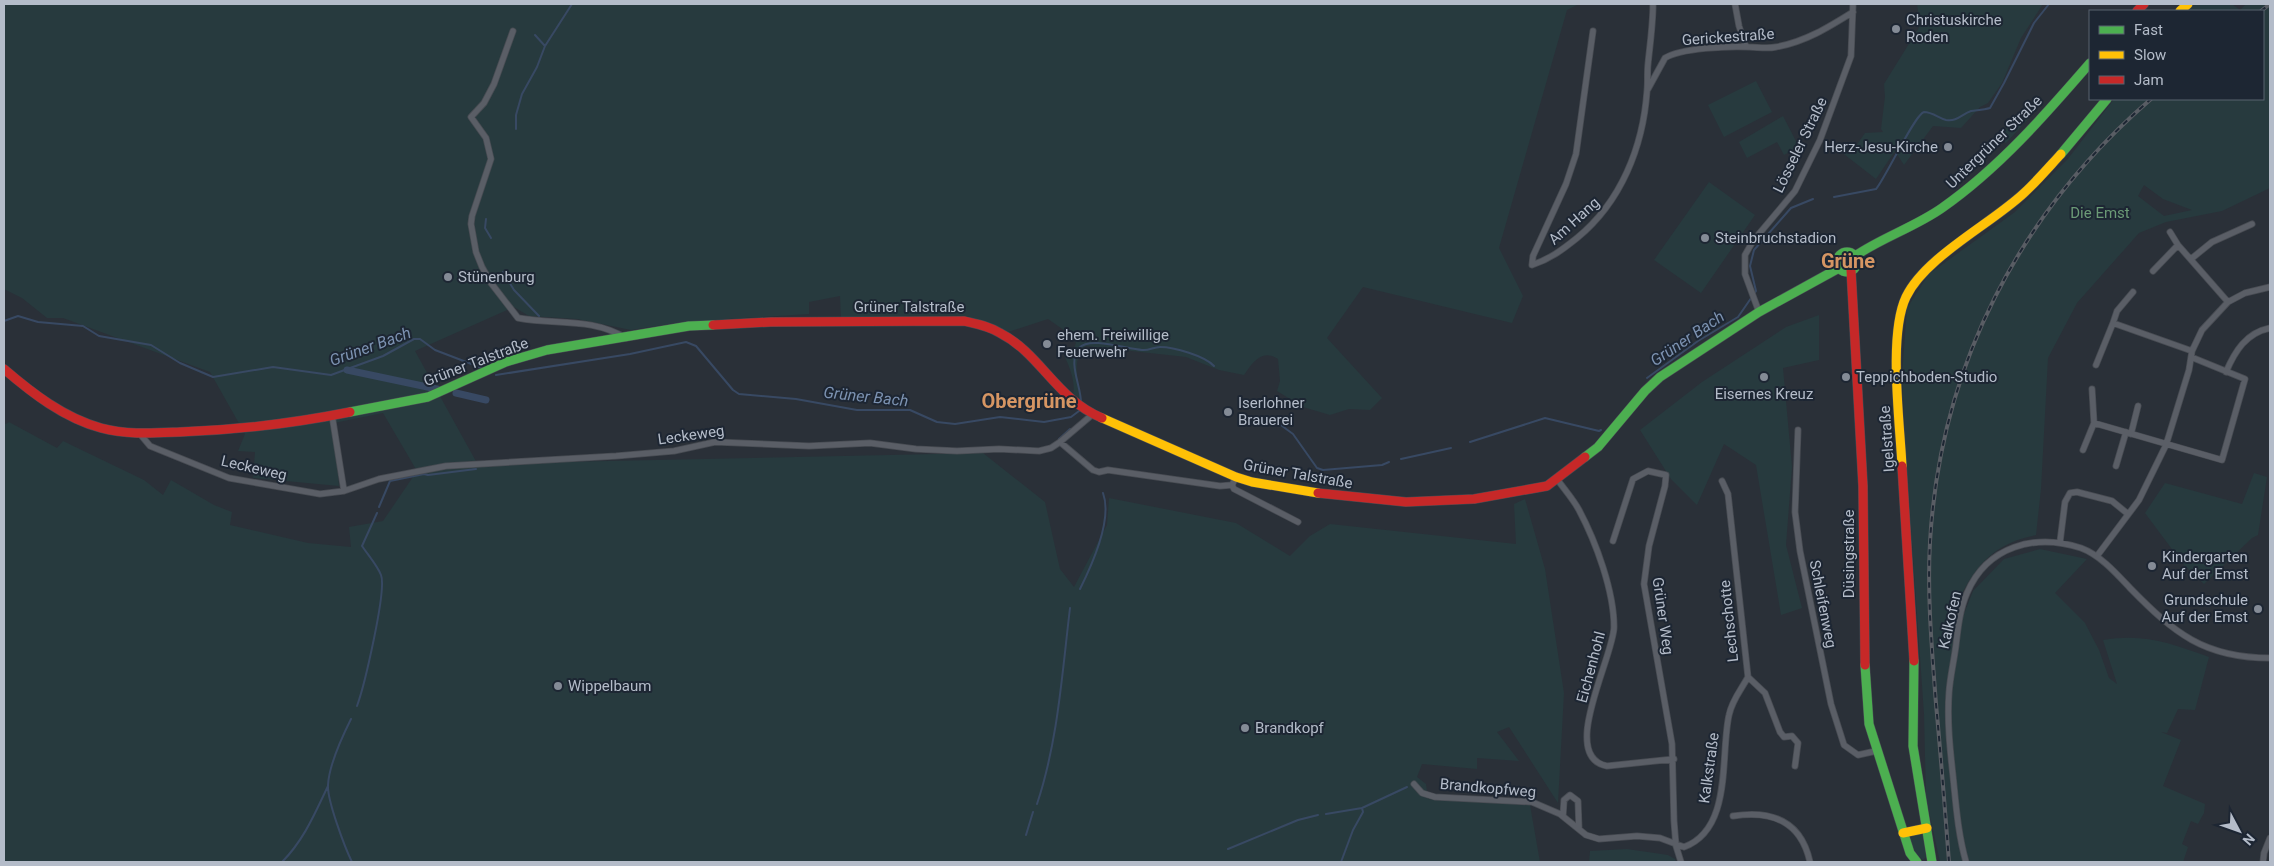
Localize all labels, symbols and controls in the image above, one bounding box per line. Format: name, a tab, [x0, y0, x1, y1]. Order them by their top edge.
legend	[2089, 10, 2264, 100]
place label: Christuskirche Roden	[1906, 11, 2002, 46]
text: Fast	[2134, 21, 2163, 39]
marker: Christuskirche Roden	[1890, 23, 1902, 35]
street label: Gerickestraße	[1681, 25, 1775, 49]
text: Slow	[2134, 46, 2166, 64]
text: Jam	[2134, 71, 2164, 89]
street label: Untergrüner Straße	[1942, 92, 2046, 192]
street label: Lösseler Straße	[1769, 94, 1831, 196]
place label: Herz-Jesu-Kirche	[1824, 138, 1938, 156]
marker: Herz-Jesu-Kirche	[1942, 141, 1954, 153]
street label: Am Hang	[1545, 193, 1603, 249]
park label: Die Emst	[2070, 204, 2130, 222]
place label: Steinbruchstadion	[1715, 229, 1836, 247]
marker: Steinbruchstadion	[1699, 232, 1711, 244]
district label: Grüne	[1821, 249, 1875, 273]
place label: Stünenburg	[458, 268, 535, 286]
marker: Stünenburg	[442, 271, 454, 283]
street label: Grüner Talstraße	[854, 298, 964, 316]
water label: Grüner Bach	[1647, 307, 1728, 370]
water label: Grüner Bach	[327, 323, 413, 370]
place label: ehem. Freiwillige Feuerwehr	[1057, 326, 1169, 361]
street label: Grüner Talstraße	[421, 334, 531, 390]
marker: ehem. Freiwillige Feuerwehr	[1041, 338, 1053, 350]
place label: Teppichboden-Studio	[1856, 368, 1997, 386]
marker: Eisernes Kreuz	[1758, 371, 1770, 383]
marker: Teppichboden-Studio	[1840, 371, 1852, 383]
water label: Grüner Bach	[823, 383, 909, 410]
place label: Eisernes Kreuz	[1715, 385, 1813, 403]
district label: Obergrüne	[982, 389, 1077, 413]
place label: Iserlohner Brauerei	[1238, 394, 1305, 429]
street label: Igelstraße	[1876, 405, 1898, 473]
marker: Iserlohner Brauerei	[1222, 406, 1234, 418]
street label: Leckeweg	[657, 421, 725, 449]
street label: Leckeweg	[219, 452, 289, 484]
street label: Grüner Talstraße	[1242, 456, 1354, 492]
street label: Düsingstraße	[1840, 510, 1858, 598]
place label: Kindergarten Auf der Emst	[2162, 548, 2249, 583]
street label: Schleifenweg	[1806, 559, 1840, 649]
marker: Kindergarten Auf der Emst	[2146, 560, 2158, 572]
street label: Grüner Weg	[1649, 576, 1677, 656]
street label: Lechschotte	[1716, 579, 1742, 663]
street label: Kalkofen	[1935, 589, 1965, 651]
place label: Grundschule Auf der Emst	[2162, 591, 2248, 626]
marker: Grundschule Auf der Emst	[2252, 603, 2264, 615]
street label: Eichenhohl	[1573, 629, 1609, 705]
place label: Wippelbaum	[568, 677, 651, 695]
marker: Wippelbaum	[552, 680, 564, 692]
place label: Brandkopf	[1255, 719, 1325, 737]
marker: Brandkopf	[1239, 722, 1251, 734]
street label: Kalkstraße	[1695, 731, 1723, 805]
street label: Brandkopfweg	[1439, 775, 1537, 801]
north arrow	[2214, 806, 2264, 856]
text: N	[2240, 831, 2258, 849]

